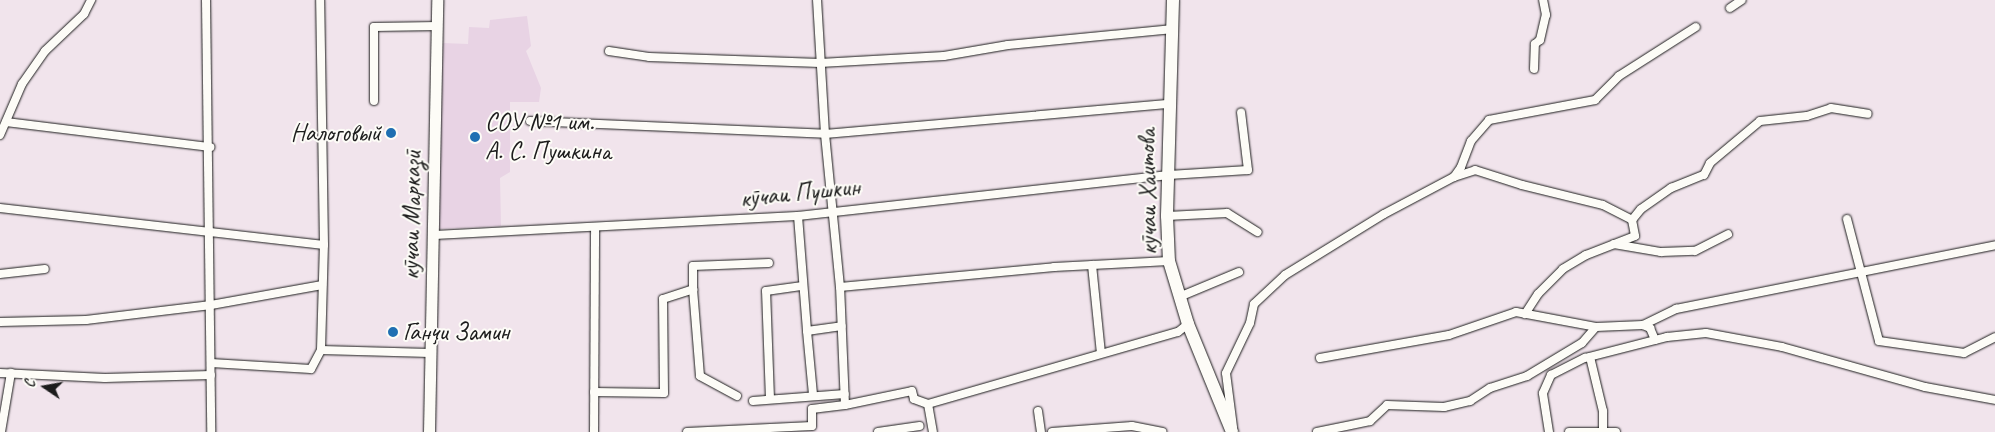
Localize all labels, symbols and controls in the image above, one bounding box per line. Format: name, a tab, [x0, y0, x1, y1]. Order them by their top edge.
place label: СОУ №1 им. А. С. Пушкина	[485, 108, 611, 167]
place label: Налоговый	[291, 118, 381, 148]
marker: Налоговый	[385, 127, 397, 139]
street label: кӯчаи Хаитова	[1132, 127, 1164, 257]
marker: СОУ №1 им. А. С. Пушкина	[469, 131, 481, 143]
street label: кӯчаи Марказӣ	[396, 150, 428, 280]
street label: кӯчаи Пушкин	[737, 172, 863, 214]
place label: Ганҷи Замин	[403, 317, 512, 347]
marker: Ганҷи Замин	[387, 326, 399, 338]
north arrow	[20, 362, 70, 412]
text: С	[21, 379, 39, 389]

